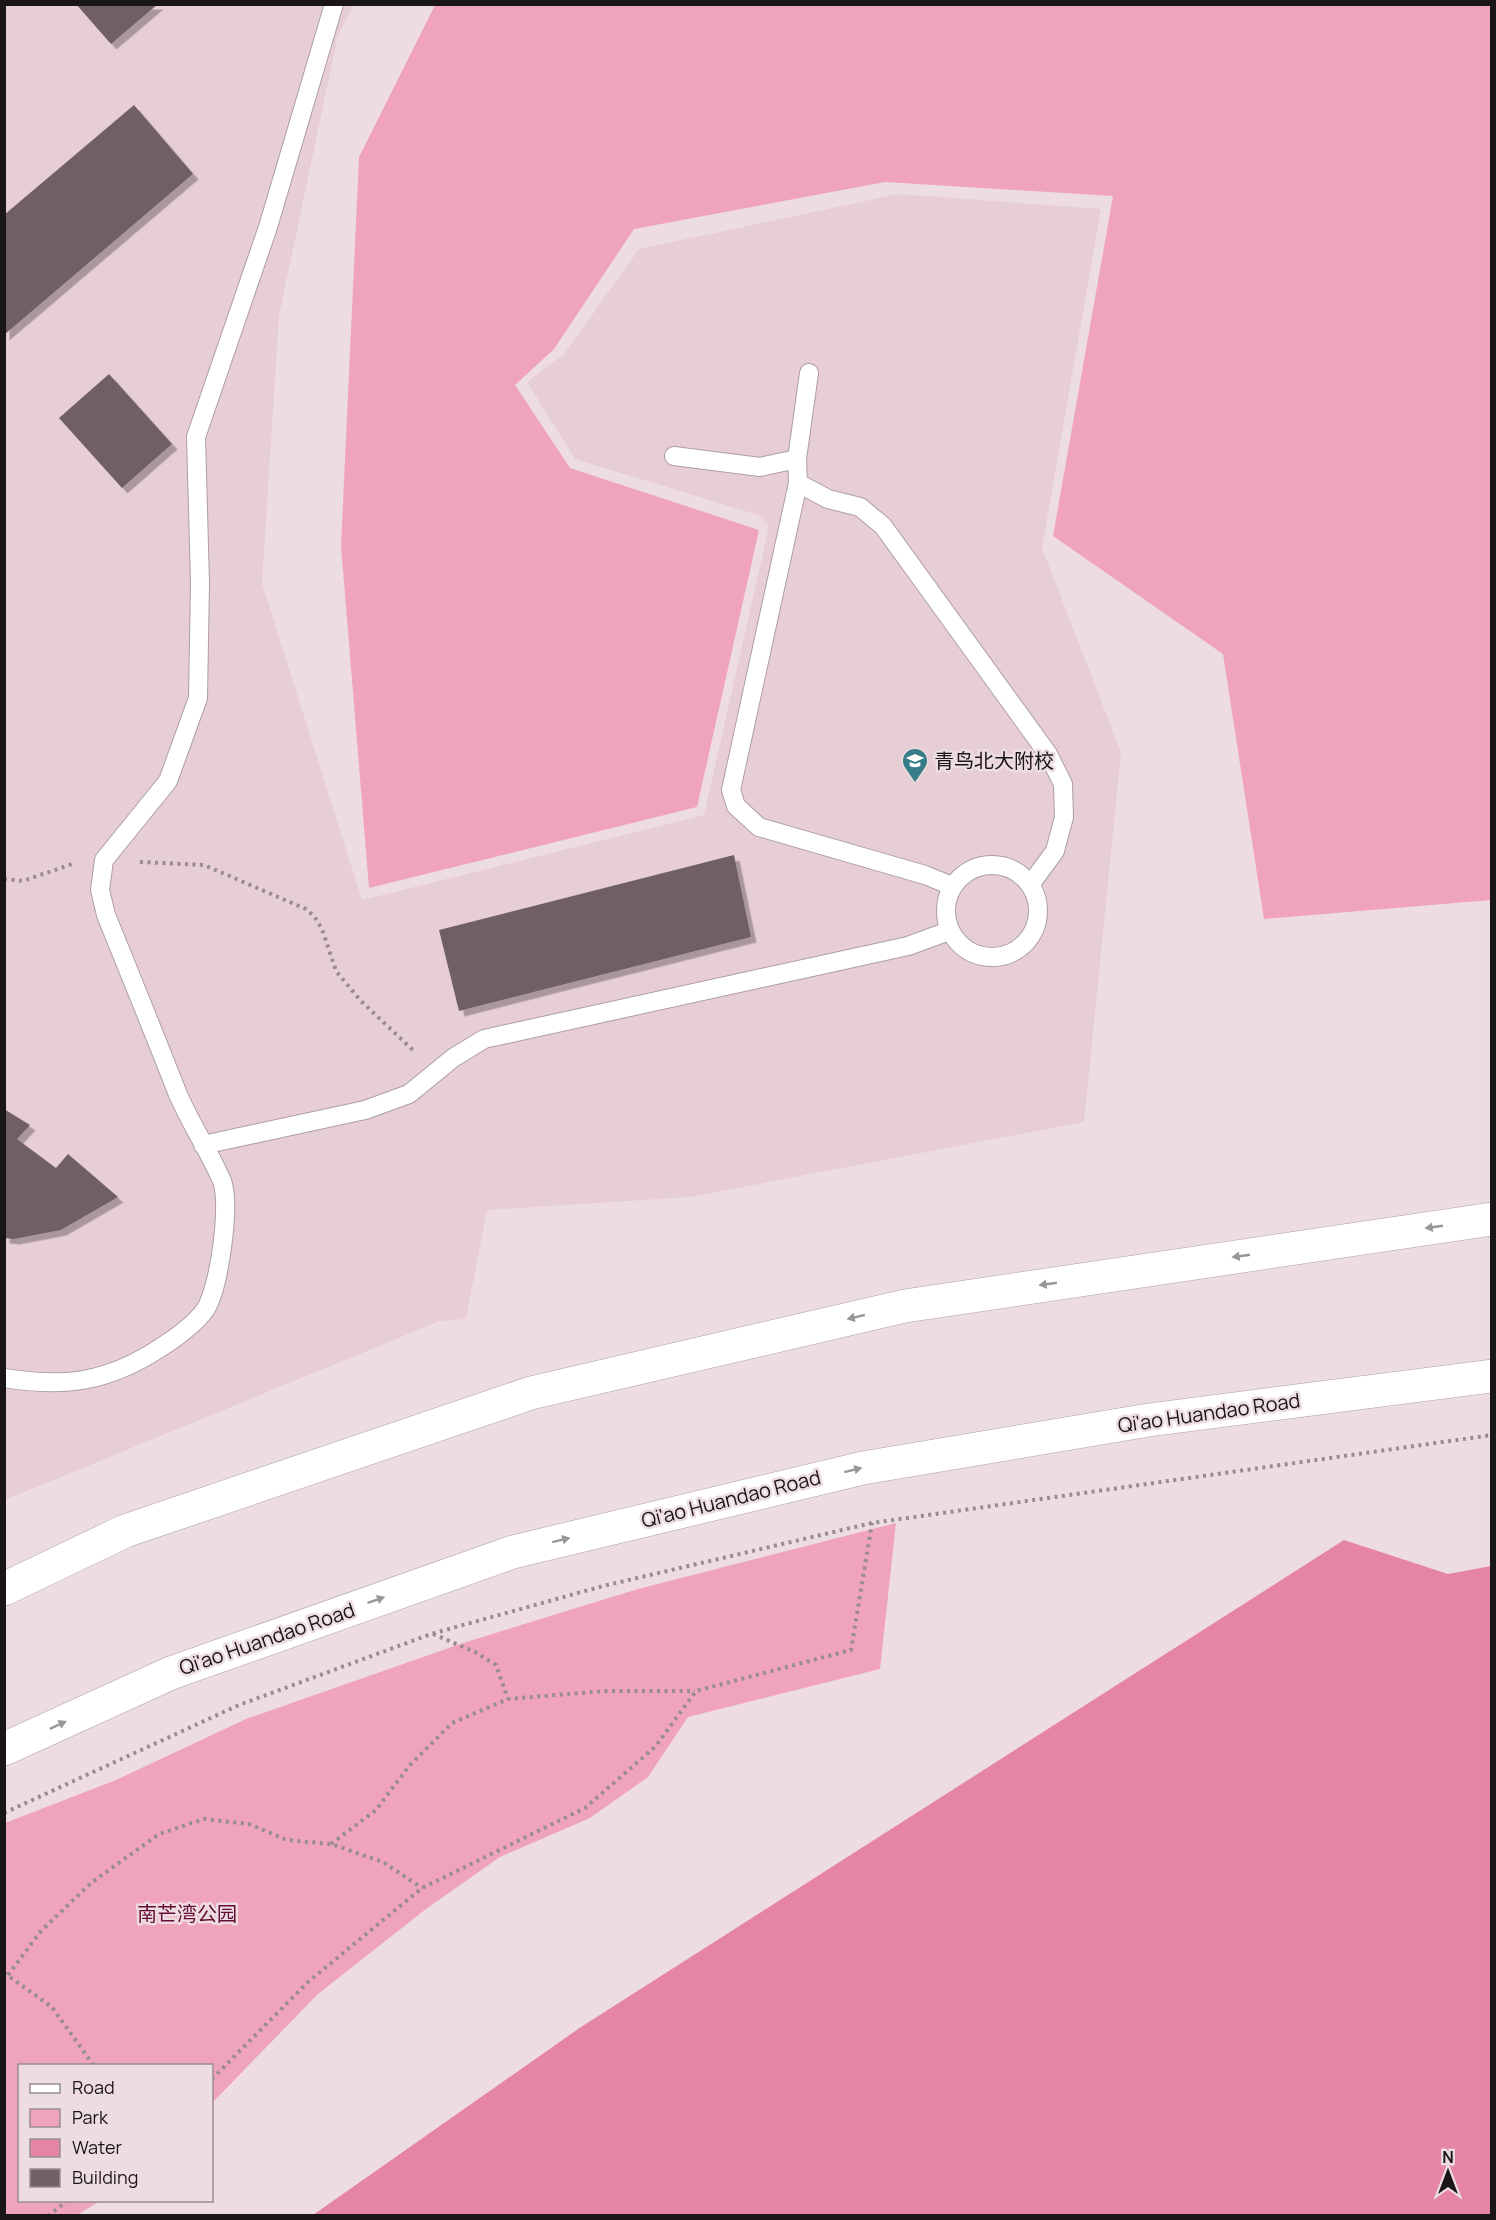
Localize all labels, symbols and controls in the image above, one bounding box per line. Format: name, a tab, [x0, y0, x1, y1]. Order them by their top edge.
school or university icon: 青鸟北大附校	[900, 746, 930, 784]
place label: 青鸟北大附校	[934, 747, 1054, 774]
one-way arrow	[1424, 1223, 1443, 1232]
one-way arrow	[1231, 1251, 1250, 1260]
one-way arrow	[1038, 1280, 1057, 1289]
one-way arrow	[846, 1313, 865, 1322]
street label: Qi'ao Huandao Road	[1116, 1386, 1302, 1439]
street label: Qi'ao Huandao Road	[638, 1463, 823, 1534]
one-way arrow	[844, 1465, 862, 1475]
one-way arrow	[552, 1535, 570, 1545]
one-way arrow	[367, 1595, 385, 1605]
street label: Qi'ao Huandao Road	[176, 1596, 358, 1681]
one-way arrow	[49, 1720, 67, 1730]
park label: 南芒湾公园	[137, 1900, 237, 1927]
legend	[18, 2064, 213, 2202]
text: Road	[72, 2075, 115, 2099]
text: Park	[72, 2105, 109, 2129]
text: Water	[72, 2135, 122, 2159]
north arrow	[1418, 2142, 1478, 2202]
text: N	[1442, 2146, 1454, 2168]
text: Building	[72, 2165, 138, 2189]

